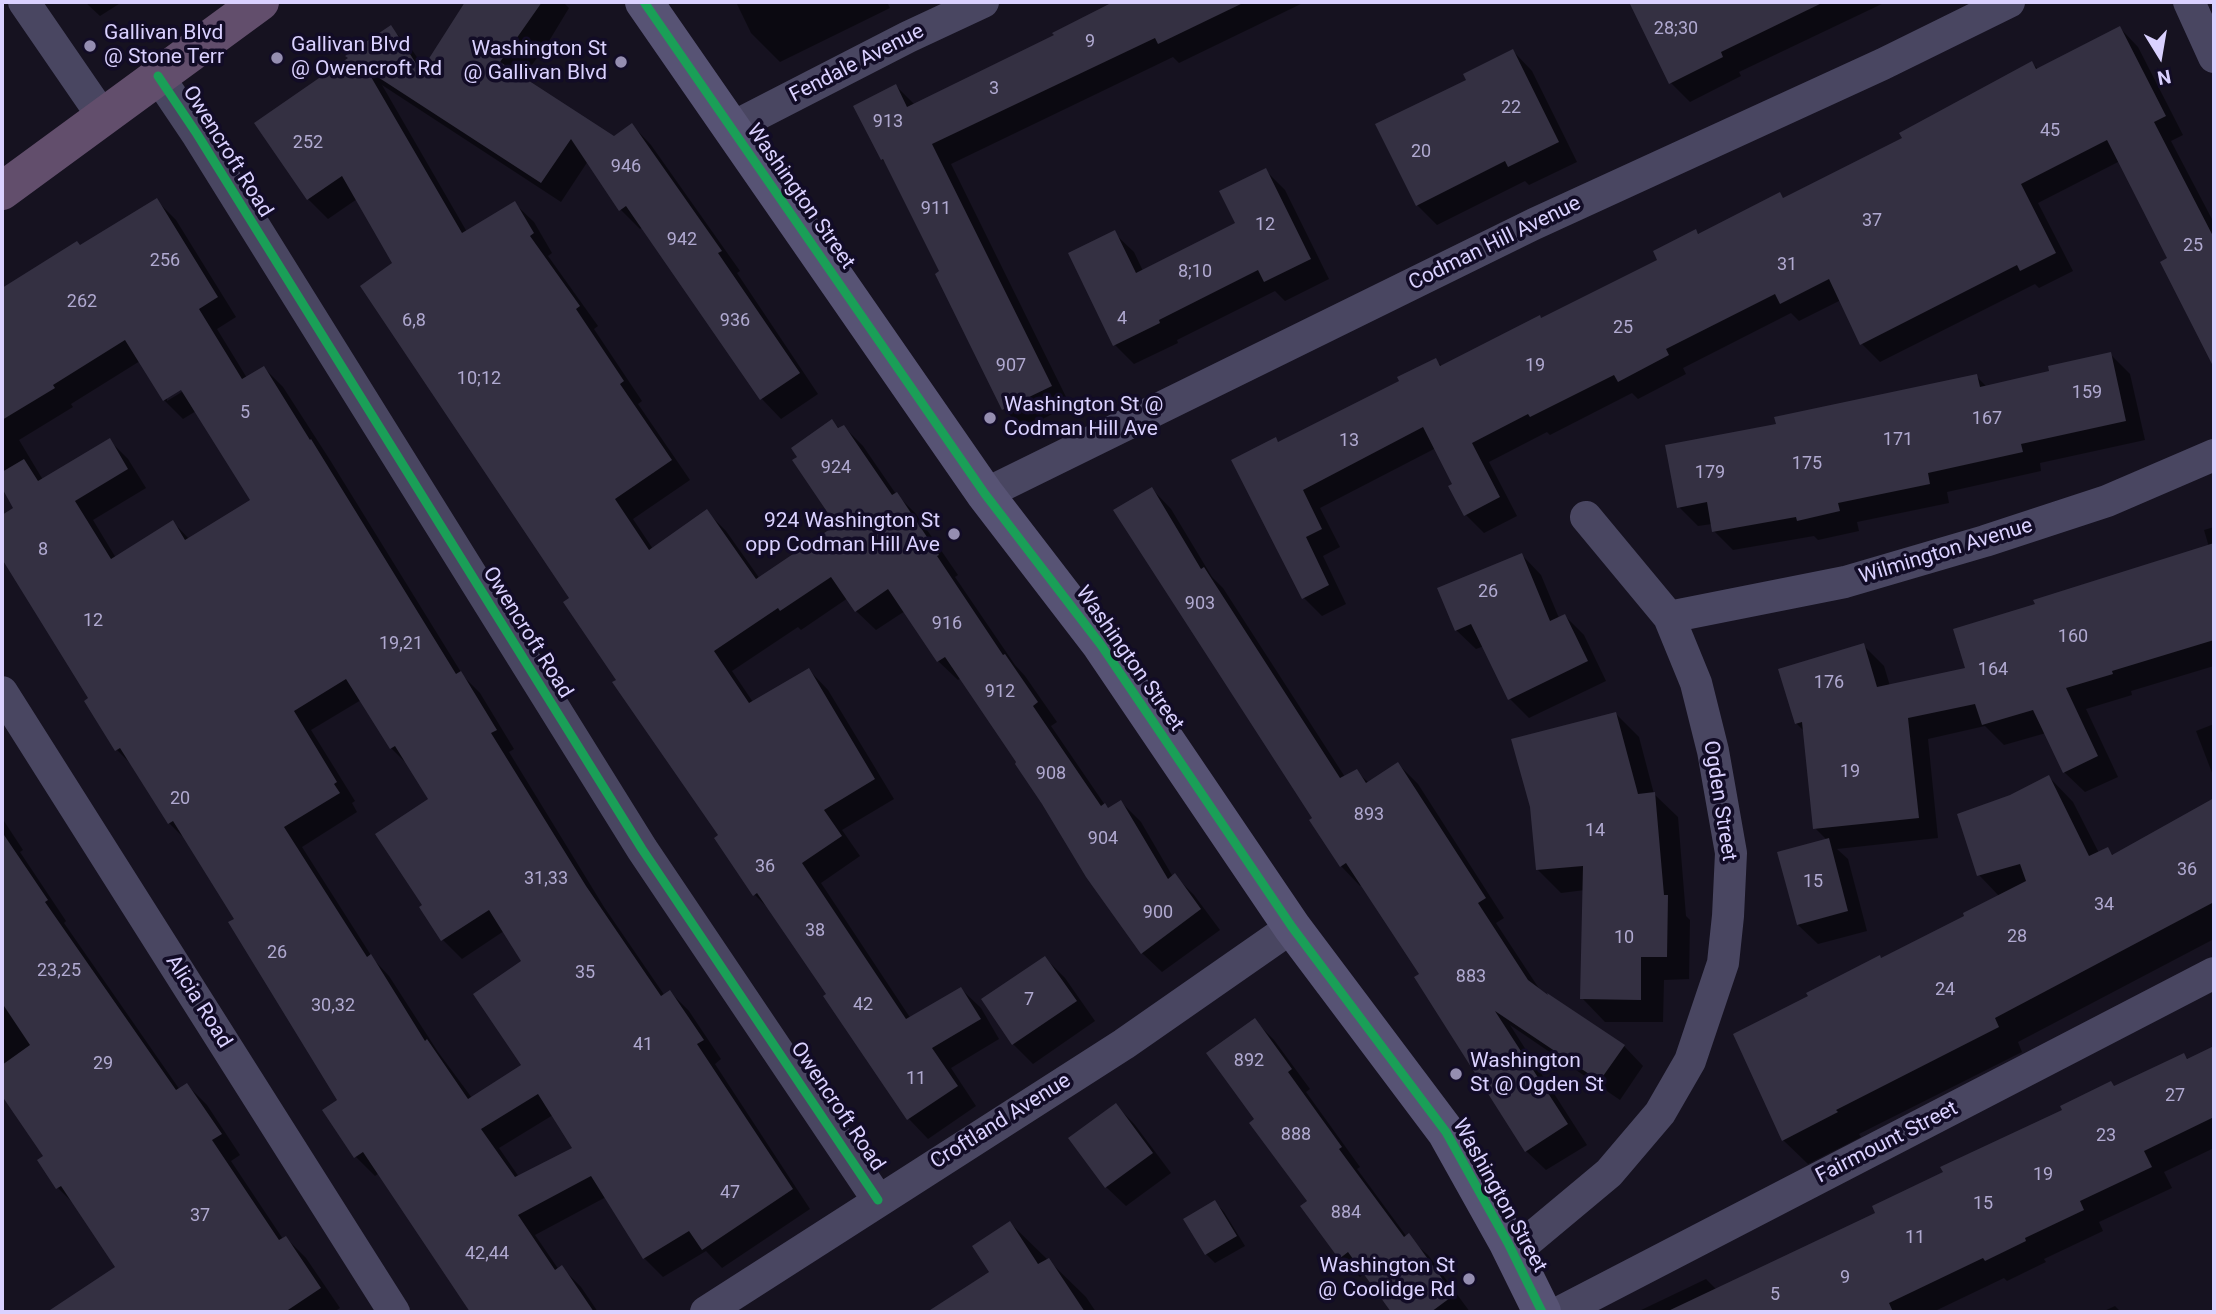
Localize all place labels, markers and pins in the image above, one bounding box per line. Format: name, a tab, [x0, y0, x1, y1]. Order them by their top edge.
place label: Gallivan Blvd @ Stone Terr	[104, 21, 224, 71]
place label: Gallivan Blvd @ Owencroft Rd	[291, 33, 442, 83]
place label: Washington St @ Gallivan Blvd	[464, 37, 607, 87]
marker: Gallivan Blvd @ Stone Terr	[82, 38, 98, 54]
marker: Gallivan Blvd @ Owencroft Rd	[269, 50, 285, 66]
marker: Washington St @ Gallivan Blvd	[613, 54, 629, 70]
place label: Washington St @ Codman Hill Ave	[1004, 393, 1163, 443]
marker: Washington St @ Codman Hill Ave	[982, 410, 998, 426]
place label: 924 Washington St opp Codman Hill Ave	[745, 509, 940, 559]
marker: 924 Washington St opp Codman Hill Ave	[946, 526, 962, 542]
place label: Washington St @ Ogden St	[1470, 1049, 1604, 1099]
marker: Washington St @ Ogden St	[1448, 1066, 1464, 1082]
place label: Washington St @ Coolidge Rd	[1318, 1254, 1455, 1304]
marker: Washington St @ Coolidge Rd	[1461, 1271, 1477, 1287]

